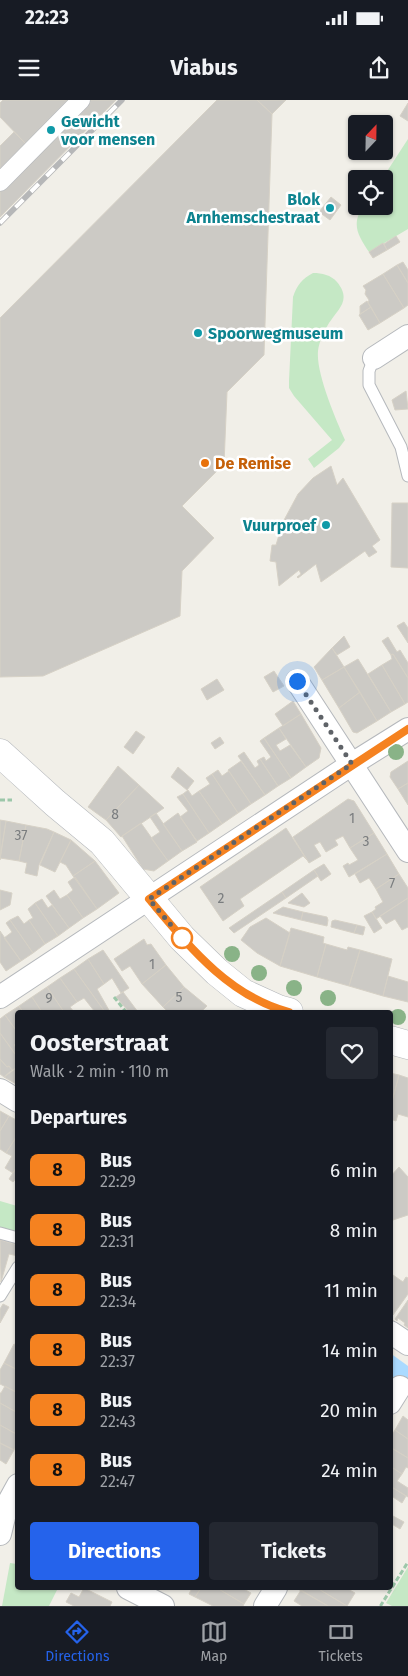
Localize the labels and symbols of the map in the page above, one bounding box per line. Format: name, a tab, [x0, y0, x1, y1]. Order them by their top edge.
place label: Gewicht voor mensen	[60, 112, 155, 149]
north arrow	[348, 115, 392, 160]
marker: Gewicht voor mensen	[45, 124, 57, 136]
place label: Blok Arnhemschestraat	[185, 190, 321, 227]
marker: Blok Arnhemschestraat	[324, 202, 336, 214]
place label: Spoorwegmuseum	[208, 324, 343, 343]
marker: Spoorwegmuseum	[192, 327, 204, 339]
place label: De Remise	[215, 454, 291, 473]
marker: De Remise	[199, 457, 211, 469]
place label: Vuurproef	[242, 516, 317, 535]
marker: Vuurproef	[320, 519, 332, 531]
your location	[285, 669, 310, 694]
house number: 8	[111, 806, 119, 823]
house number: 1	[349, 810, 355, 827]
house number: 37	[14, 827, 28, 844]
house number: 3	[363, 833, 370, 850]
house number: 7	[389, 875, 395, 892]
house number: 2	[218, 890, 225, 907]
unlabelled marker	[171, 927, 193, 949]
house number: 1	[149, 956, 155, 973]
house number: 5	[175, 989, 183, 1006]
house number: 9	[45, 990, 53, 1007]

